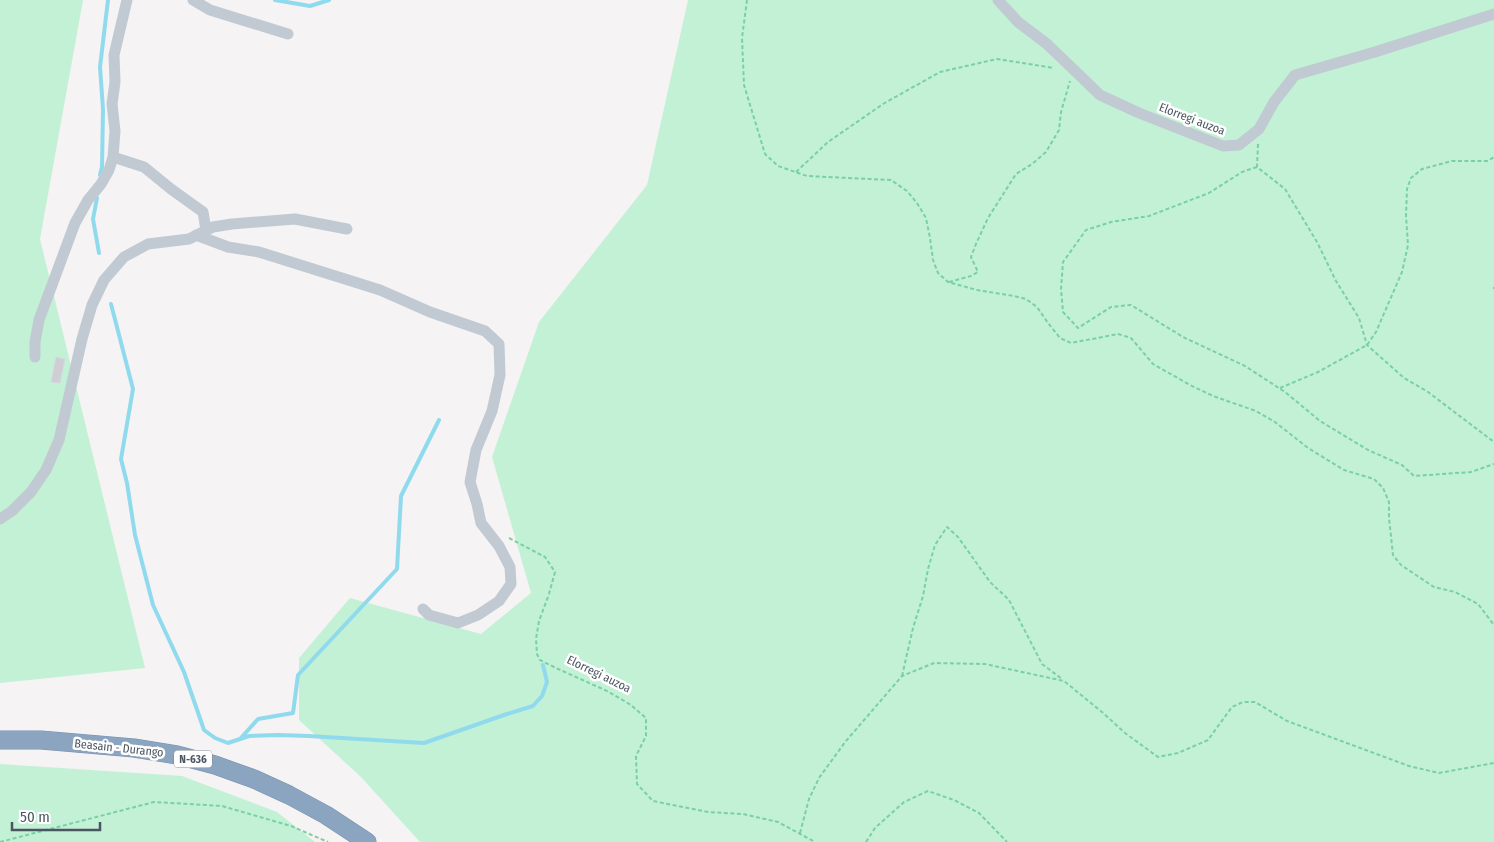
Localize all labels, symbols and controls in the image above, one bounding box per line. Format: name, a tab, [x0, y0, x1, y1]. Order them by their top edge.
street label: Elorregi auzoa	[1157, 100, 1227, 138]
street label: Elorregi auzoa	[565, 653, 633, 696]
street label: Beasain - Durango	[74, 736, 164, 760]
road number: N-636	[174, 751, 212, 768]
scale bar	[12, 800, 100, 832]
text: 50 m	[20, 808, 50, 826]

